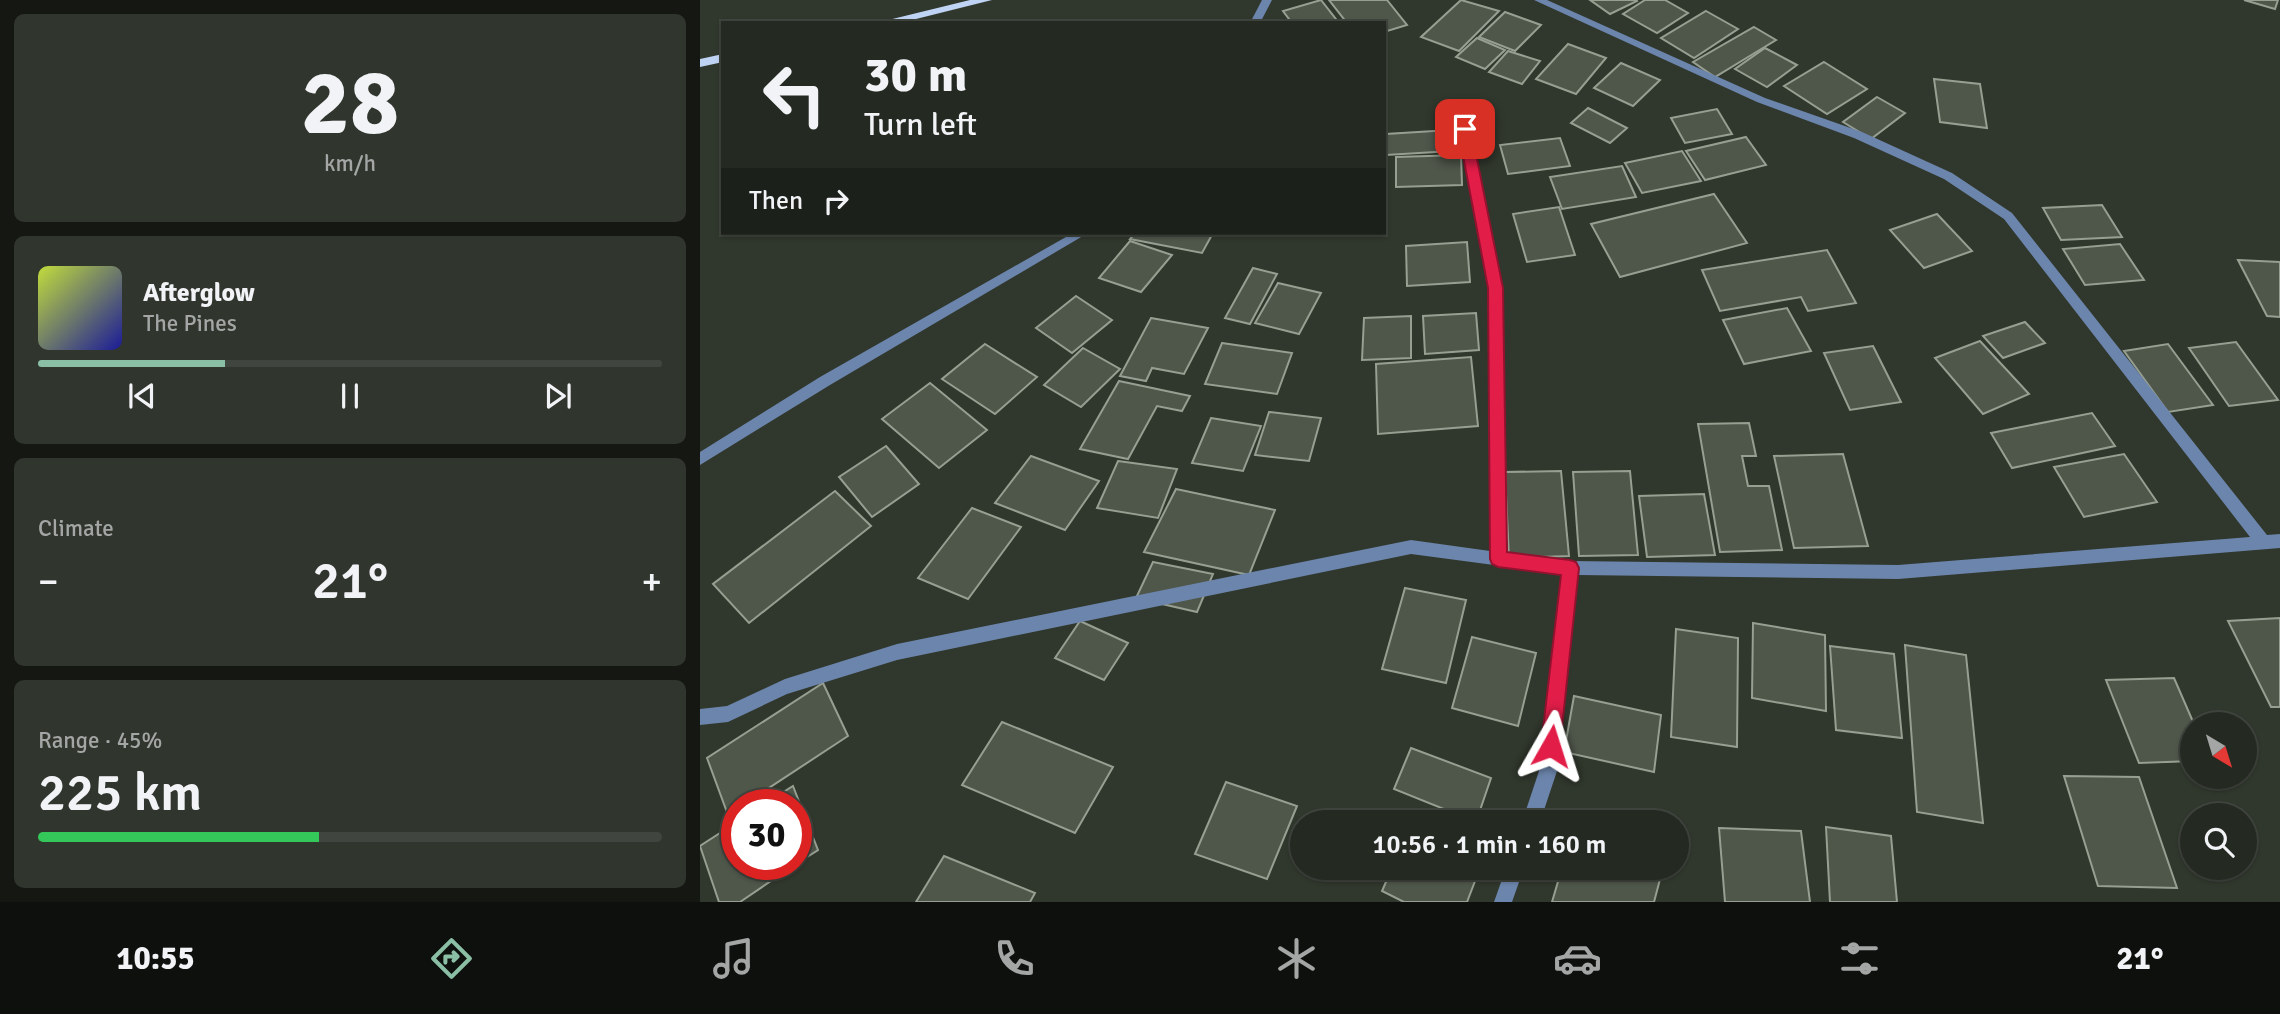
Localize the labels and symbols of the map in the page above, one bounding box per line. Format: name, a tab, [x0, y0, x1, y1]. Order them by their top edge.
pin	[1435, 99, 1495, 159]
position arrow	[1514, 709, 1588, 783]
north arrow	[2180, 712, 2258, 789]
speed limit sign: 30	[721, 789, 812, 880]

